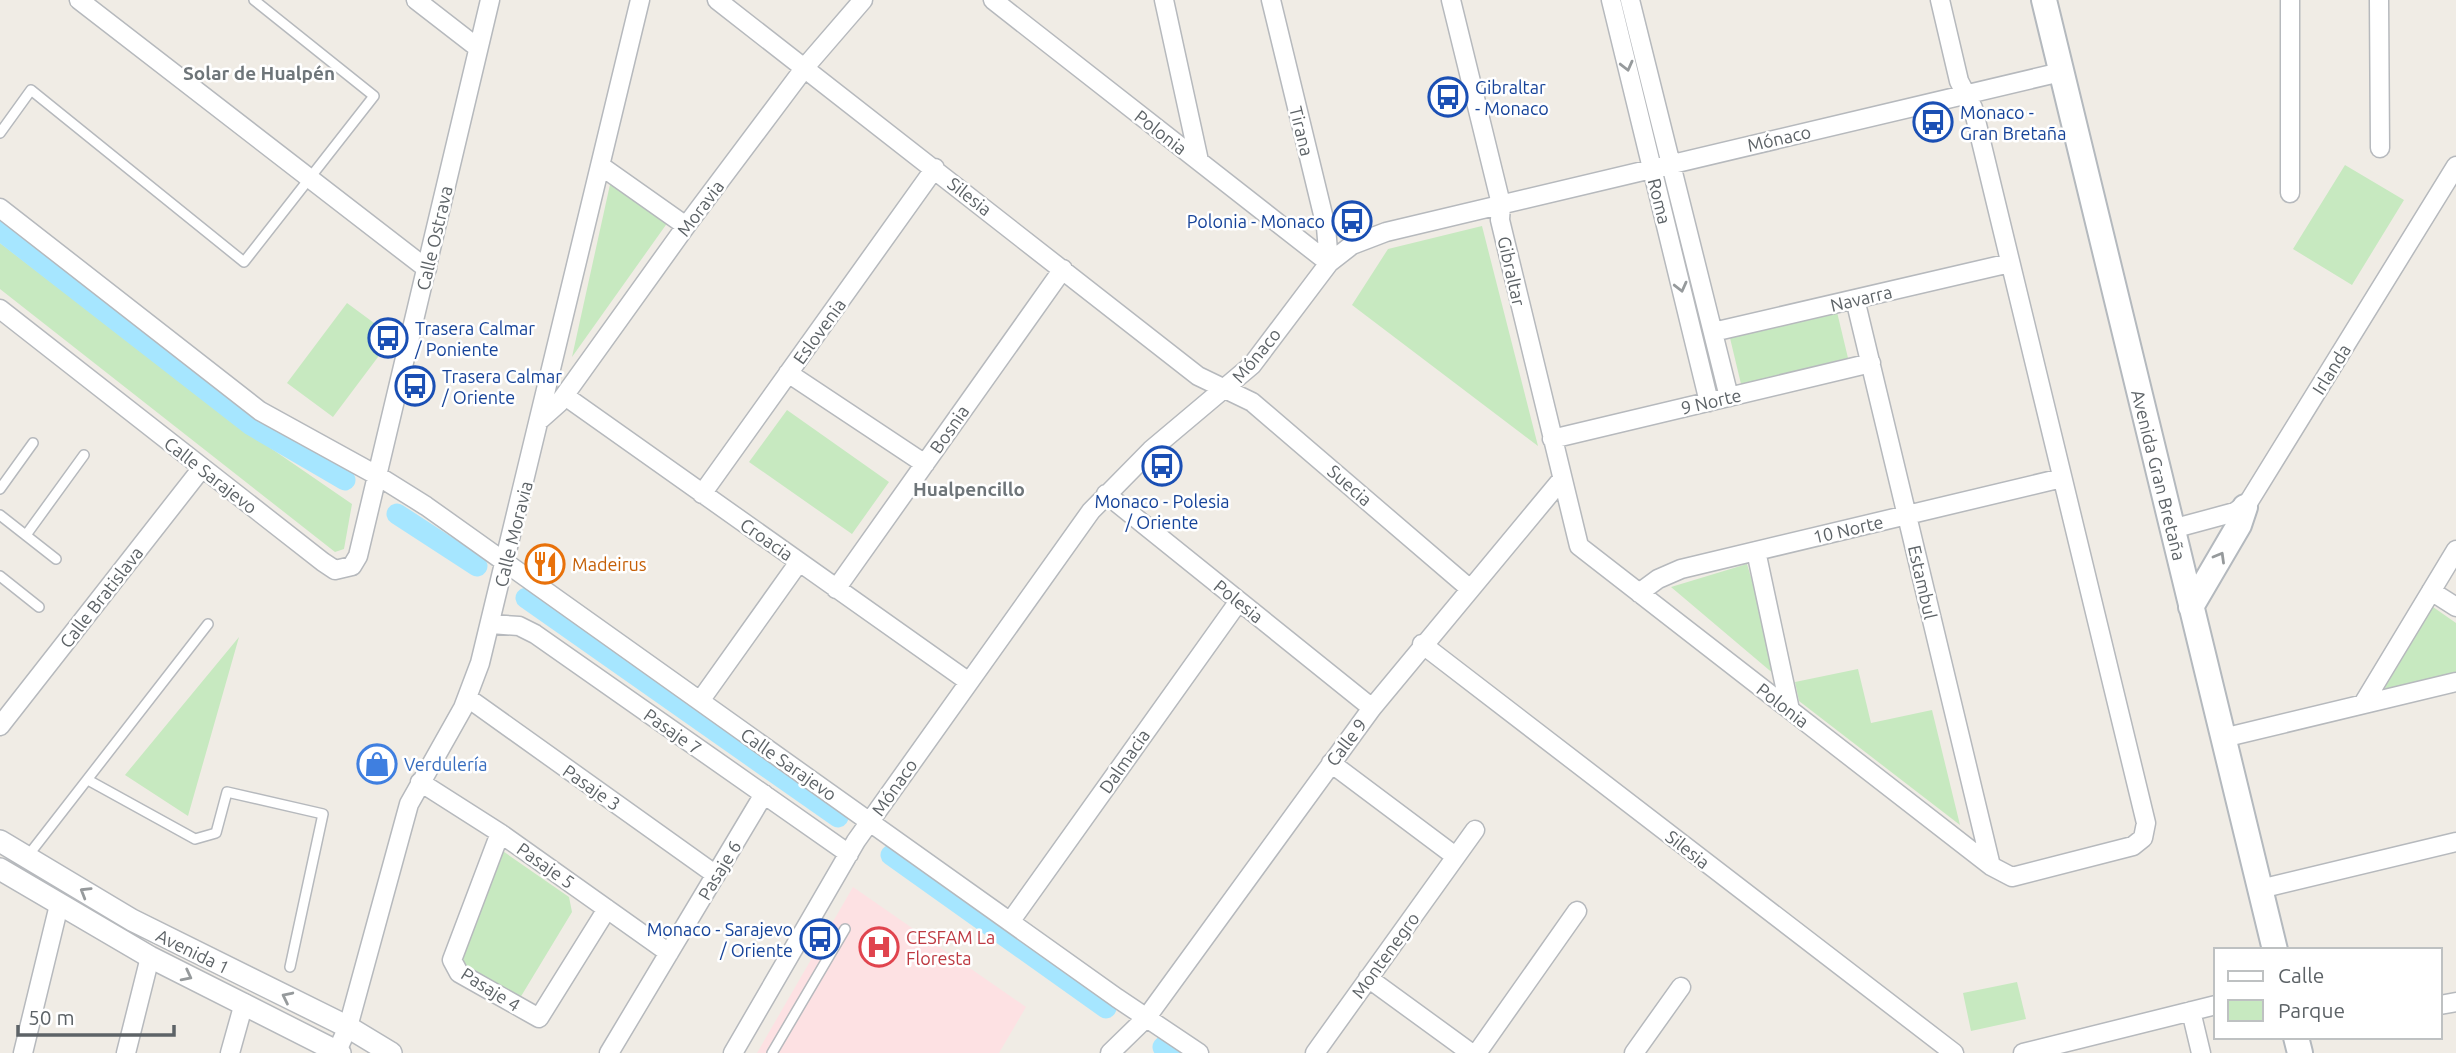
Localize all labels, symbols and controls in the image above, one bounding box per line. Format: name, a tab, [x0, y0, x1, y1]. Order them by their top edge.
one-way arrow	[1619, 60, 1633, 72]
district label: Solar de Hualpén	[183, 62, 335, 84]
bus stop icon: Gibraltar - Monaco	[1427, 76, 1469, 118]
place label: Gibraltar - Monaco	[1475, 77, 1549, 118]
bus stop icon: Monaco - Gran Bretaña	[1912, 101, 1954, 143]
place label: Monaco - Gran Bretaña	[1960, 102, 2066, 143]
street label: Tirana	[1286, 104, 1318, 158]
street label: Polonia	[1131, 106, 1191, 158]
street label: Mónaco	[1745, 121, 1813, 155]
street label: Silesia	[944, 173, 996, 219]
street label: Moravia	[673, 176, 727, 240]
street label: Roma	[1645, 176, 1675, 226]
street label: Calle Ostrava	[412, 184, 456, 292]
bus stop icon: Polonia - Monaco	[1331, 200, 1373, 242]
place label: Polonia - Monaco	[1187, 211, 1325, 231]
street label: Gibraltar	[1494, 234, 1530, 308]
one-way arrow	[1673, 281, 1687, 293]
street label: Navarra	[1828, 281, 1894, 315]
street label: Eslovenia	[789, 294, 849, 368]
bus stop icon: Trasera Calmar / Poniente	[367, 317, 409, 359]
place label: Trasera Calmar / Poniente	[414, 318, 535, 359]
street label: Mónaco	[1228, 324, 1284, 386]
street label: Irlanda	[2308, 340, 2354, 398]
bus stop icon: Trasera Calmar / Oriente	[394, 365, 436, 407]
place label: Trasera Calmar / Oriente	[441, 366, 562, 407]
street label: 9 Norte	[1679, 384, 1743, 418]
street label: Avenida Gran Bretaña	[2128, 388, 2190, 562]
street label: Bosnia	[925, 401, 973, 457]
street label: Calle Sarajevo	[161, 433, 261, 517]
bus stop icon: Monaco - Polesia / Oriente	[1141, 445, 1183, 487]
street label: Suecia	[1324, 461, 1376, 509]
district label: Hualpencillo	[913, 478, 1025, 500]
street label: Calle Moravia	[490, 479, 536, 589]
place label: Monaco - Polesia / Oriente	[1094, 491, 1230, 532]
street label: 10 Norte	[1811, 511, 1885, 547]
street label: Croacia	[737, 514, 797, 564]
street label: Calle Bratislava	[55, 543, 147, 651]
restaurant icon: Madeirus	[524, 543, 566, 585]
street label: Estambul	[1905, 543, 1941, 621]
one-way arrow	[2212, 552, 2225, 565]
place label: Madeirus	[572, 554, 647, 574]
street label: Polesia	[1210, 575, 1268, 627]
street label: Polonia	[1753, 679, 1813, 731]
street label: Pasaje 7	[640, 704, 706, 758]
street label: Calle 9	[1322, 714, 1370, 770]
street label: Calle Sarajevo	[737, 724, 841, 804]
street label: Dalmacia	[1095, 725, 1153, 797]
shop icon: Verdulería	[356, 743, 398, 785]
place label: Verdulería	[404, 754, 487, 774]
street label: Mónaco	[867, 755, 921, 819]
street label: Pasaje 3	[559, 760, 625, 814]
street label: Silesia	[1662, 826, 1714, 872]
street label: Pasaje 6	[694, 837, 744, 903]
street label: Pasaje 5	[513, 838, 579, 892]
one-way arrow	[79, 887, 92, 900]
street label: Montenegro	[1347, 908, 1423, 1002]
bus stop icon: Monaco - Sarajevo / Oriente	[799, 918, 841, 960]
place label: Monaco - Sarajevo / Oriente	[647, 919, 793, 960]
street label: Avenida 1	[153, 925, 233, 977]
hospital icon: CESFAM La Floresta	[858, 926, 900, 968]
place label: CESFAM La Floresta	[906, 927, 995, 968]
legend	[2214, 948, 2442, 1039]
street label: Pasaje 4	[458, 963, 524, 1015]
text: Calle	[2278, 963, 2324, 987]
one-way arrow	[180, 967, 192, 981]
one-way arrow	[282, 991, 294, 1005]
scale bar	[18, 993, 173, 1038]
text: Parque	[2278, 998, 2345, 1022]
text: 50 m	[28, 1005, 75, 1029]

